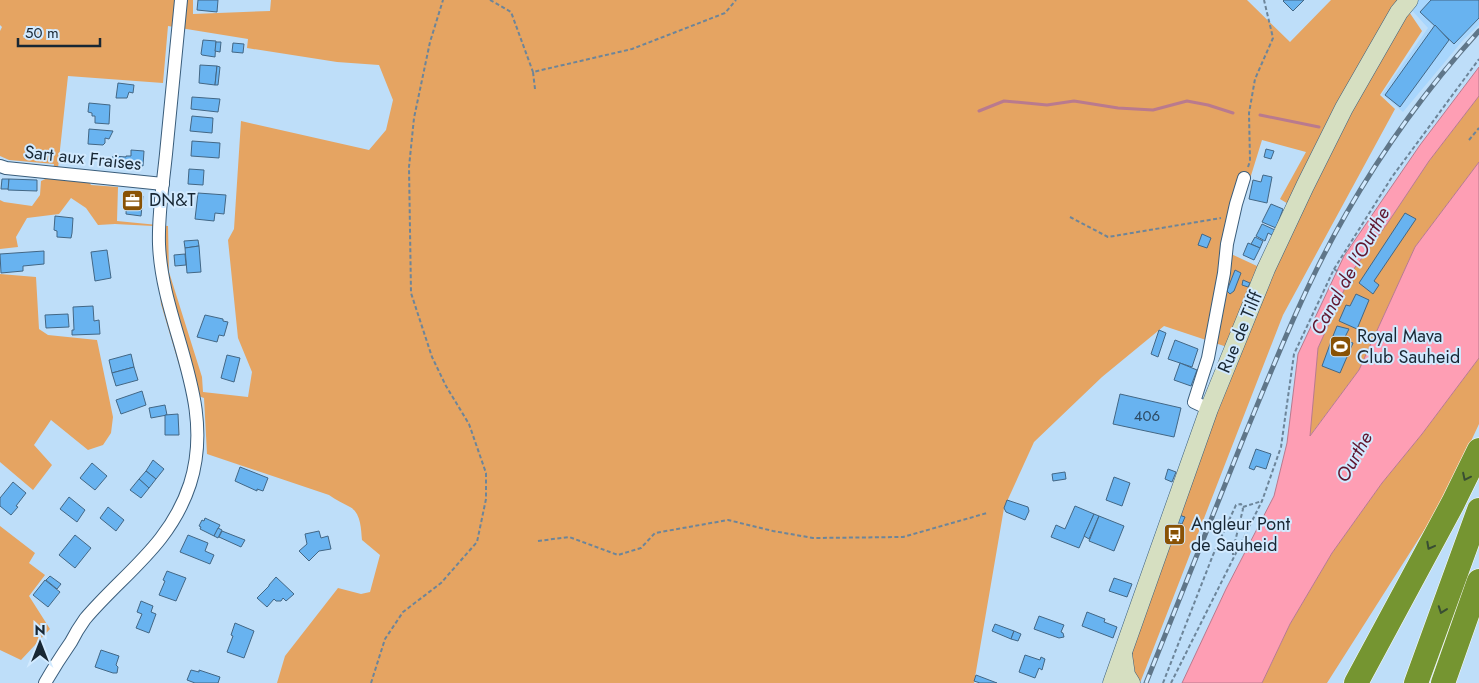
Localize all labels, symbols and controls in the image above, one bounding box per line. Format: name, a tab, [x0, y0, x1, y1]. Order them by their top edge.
scale bar	[18, 15, 100, 47]
text: 50 m	[25, 22, 59, 44]
street label: Sart aux Fraises	[23, 139, 143, 177]
place label: DN&T	[149, 187, 196, 213]
office icon: DN&T	[121, 188, 145, 212]
water label: Canal de l'Ourthe	[1304, 202, 1396, 340]
street label: Rue de Tilff	[1211, 286, 1269, 377]
place label: Royal Mava Club Sauheid	[1357, 323, 1460, 370]
sports icon: Royal Mava Club Sauheid	[1329, 334, 1353, 358]
house number: 406	[1134, 405, 1160, 427]
water label: Ourthe	[1329, 426, 1379, 487]
one-way arrow	[1462, 472, 1472, 481]
place label: Angleur Pont de Sauheid	[1191, 511, 1291, 558]
bus stop icon: Angleur Pont de Sauheid	[1163, 522, 1187, 546]
one-way arrow	[1426, 541, 1436, 550]
one-way arrow	[1438, 606, 1448, 614]
north arrow	[15, 618, 65, 668]
text: N	[34, 620, 46, 640]

